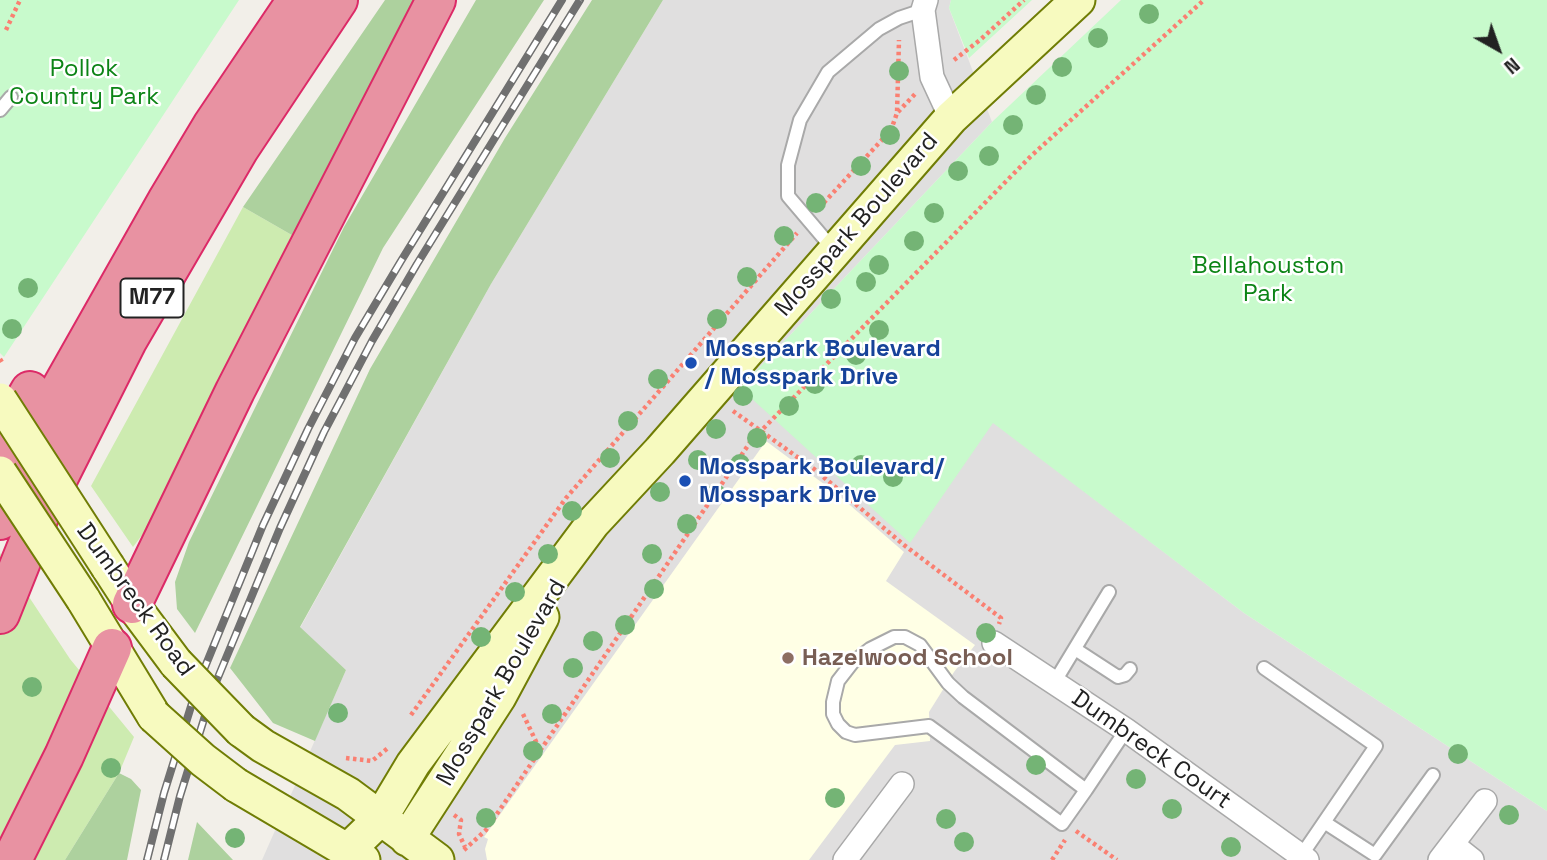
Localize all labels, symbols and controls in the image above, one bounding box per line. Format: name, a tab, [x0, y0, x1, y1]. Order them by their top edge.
north arrow	[1463, 14, 1533, 84]
text: N	[1499, 52, 1525, 79]
park label: Pollok Country Park	[9, 55, 159, 111]
street label: Mosspark Boulevard	[769, 127, 945, 323]
park label: Bellahouston Park	[1192, 252, 1344, 308]
road number: M77	[120, 278, 184, 318]
place label: Mosspark Boulevard / Mosspark Drive	[705, 335, 941, 391]
marker: Mosspark Boulevard / Mosspark Drive	[683, 355, 699, 371]
place label: Mosspark Boulevard/ Mosspark Drive	[699, 453, 944, 509]
marker: Mosspark Boulevard/ Mosspark Drive	[677, 473, 693, 489]
street label: Dumbreck Road	[70, 518, 200, 682]
street label: Mosspark Boulevard	[431, 575, 573, 791]
place label: Hazelwood School	[802, 644, 1013, 672]
marker: Hazelwood School	[780, 650, 796, 666]
street label: Dumbreck Court	[1066, 684, 1236, 816]

